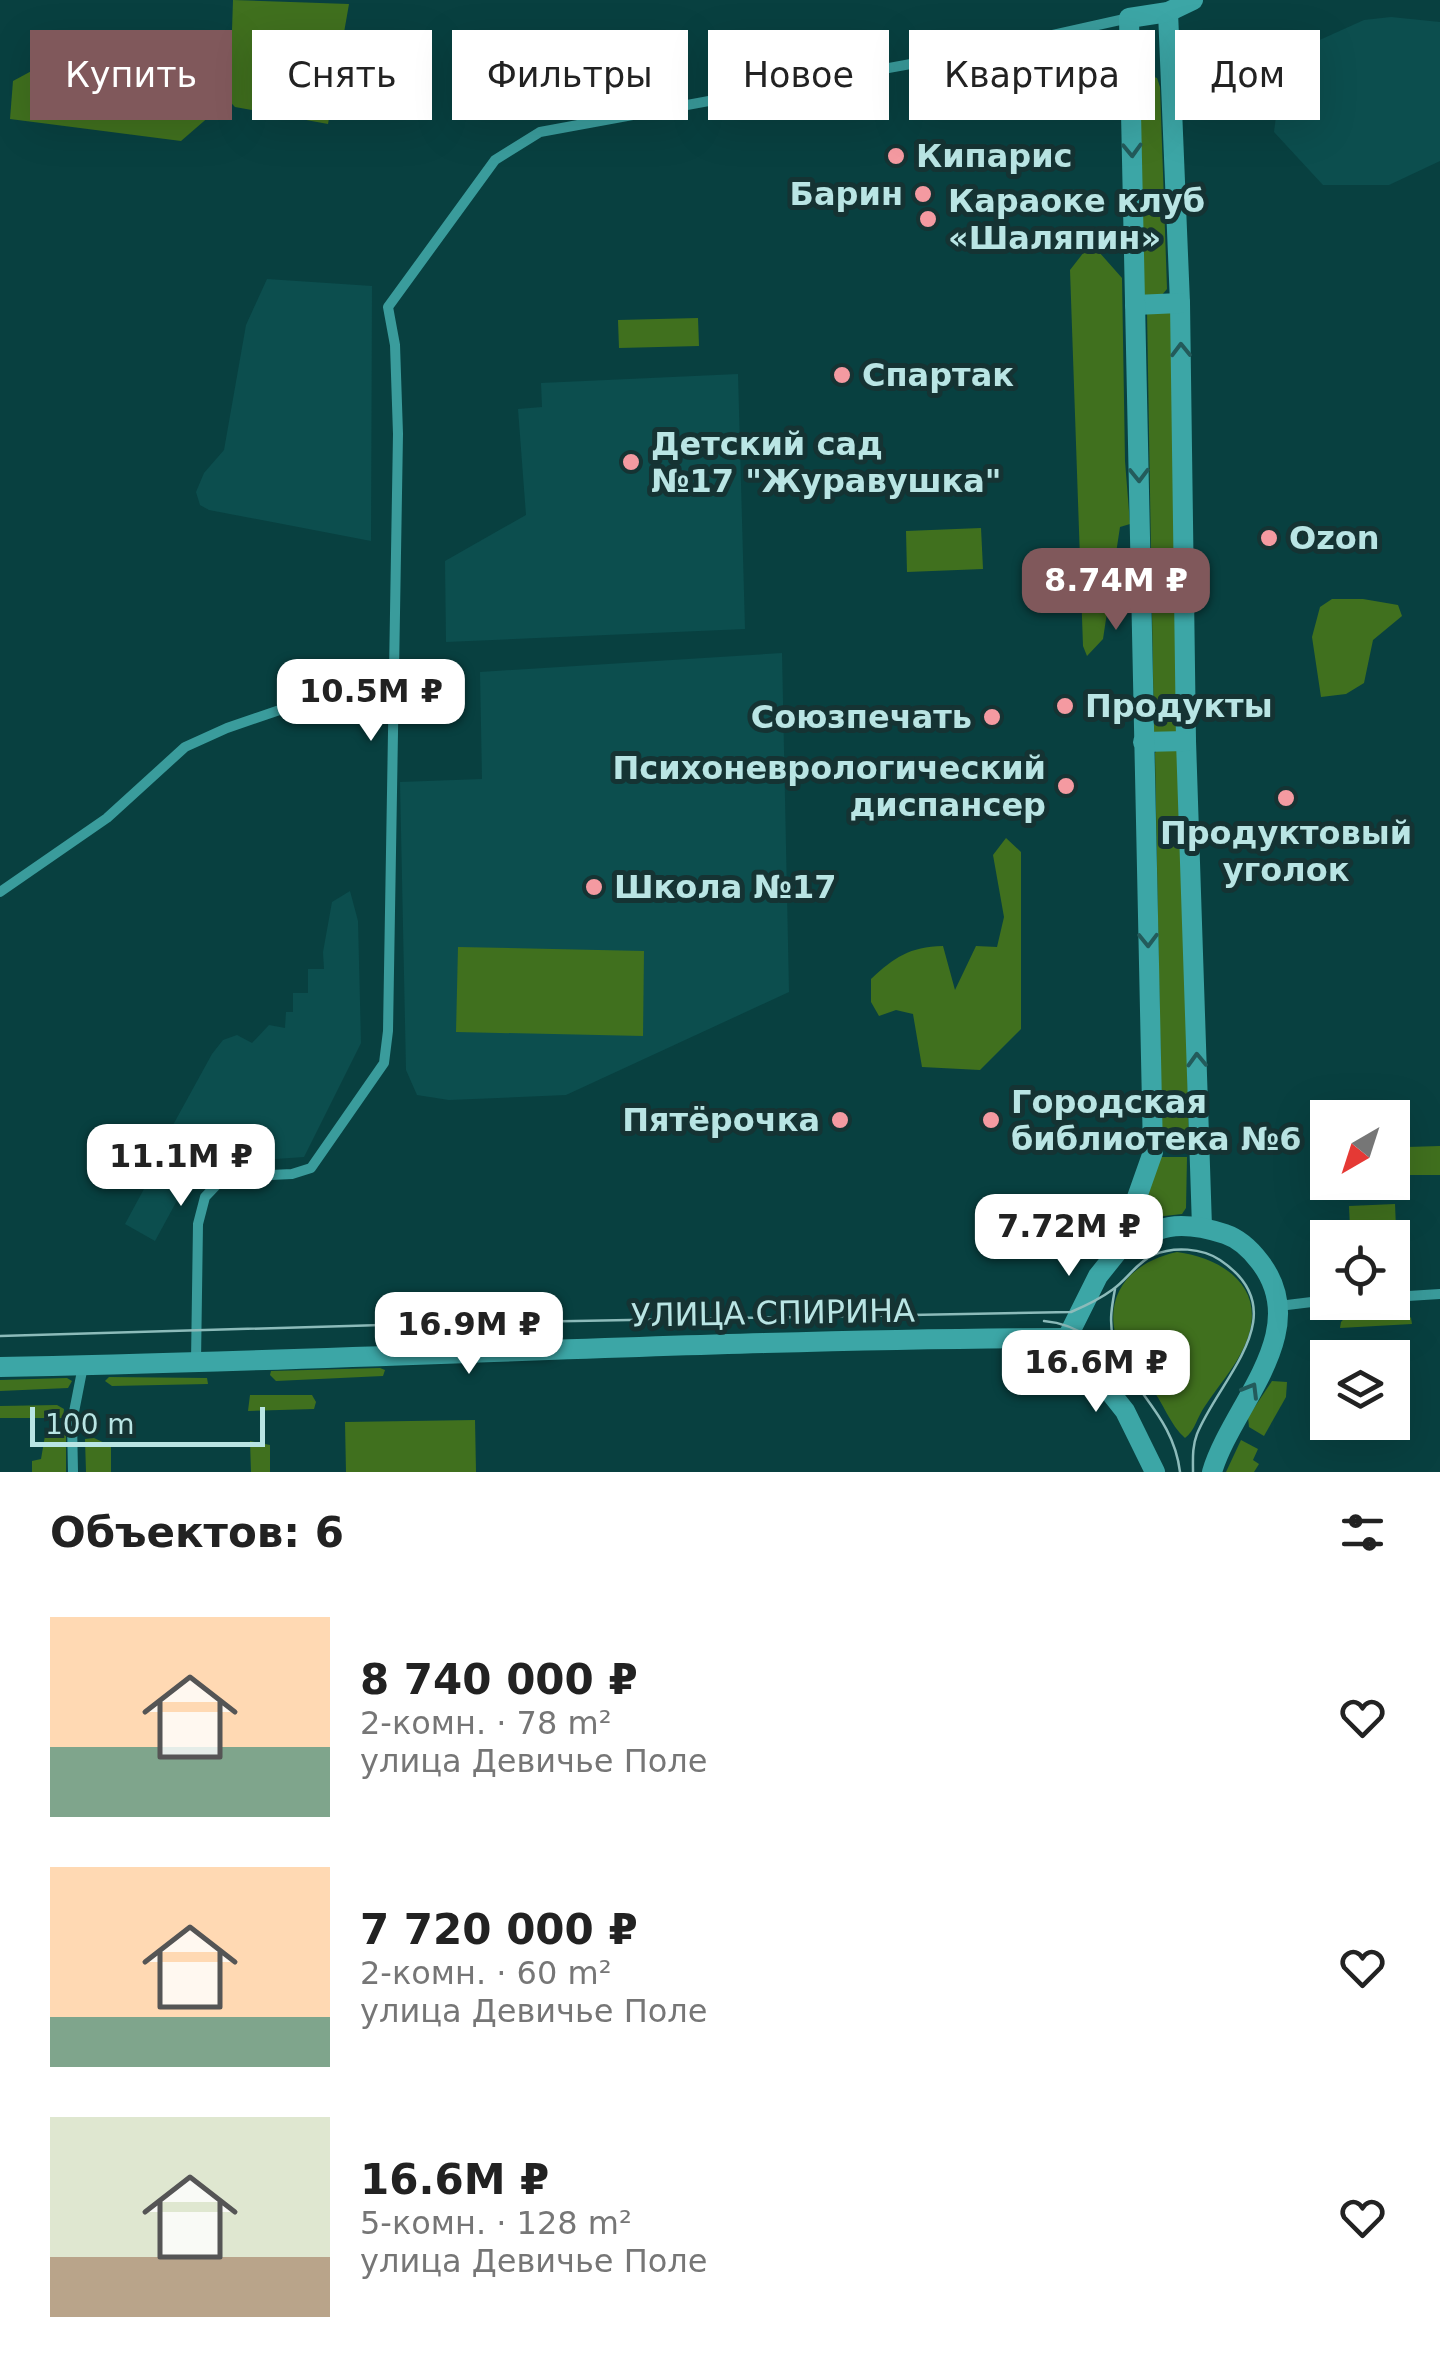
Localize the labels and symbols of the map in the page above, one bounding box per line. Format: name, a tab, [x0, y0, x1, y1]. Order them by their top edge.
place label: Кипарис	[916, 137, 1073, 175]
one-way arrow	[1121, 143, 1142, 159]
marker: Кипарис	[885, 145, 907, 167]
place label: Барин	[790, 175, 903, 213]
place label: Караоке клуб «Шаляпин»	[948, 182, 1205, 257]
marker: Барин	[912, 183, 934, 205]
marker: Караоке клуб «Шаляпин»	[917, 208, 939, 230]
one-way arrow	[1170, 341, 1191, 357]
place label: Спартак	[862, 356, 1014, 394]
marker: Спартак	[831, 364, 853, 386]
place label: Детский сад №17 "Журавушка"	[651, 425, 1001, 500]
marker: Детский сад №17 "Журавушка"	[620, 451, 642, 473]
one-way arrow	[1128, 468, 1149, 484]
place label: Ozon	[1289, 519, 1380, 557]
marker: Ozon	[1258, 527, 1280, 549]
pin: 8.74M ₽	[1024, 548, 1208, 633]
pin: 10.5M ₽	[279, 659, 463, 744]
place label: Продукты	[1085, 687, 1273, 725]
marker: Продукты	[1054, 695, 1076, 717]
place label: Союзпечать	[751, 698, 972, 736]
marker: Союзпечать	[981, 706, 1003, 728]
place label: Психоневрологический диспансер	[612, 749, 1046, 824]
marker: Психоневрологический диспансер	[1055, 775, 1077, 797]
marker: Продуктовый уголок	[1275, 787, 1297, 809]
place label: Продуктовый уголок	[1160, 814, 1412, 889]
place label: Школа №17	[614, 868, 836, 906]
marker: Школа №17	[583, 876, 605, 898]
one-way arrow	[1137, 932, 1159, 948]
one-way arrow	[1187, 1051, 1208, 1067]
place label: Городская библиотека №6	[1011, 1083, 1301, 1158]
north arrow	[1310, 1100, 1410, 1200]
place label: Пятёрочка	[622, 1101, 820, 1139]
marker: Пятёрочка	[829, 1109, 851, 1131]
marker: Городская библиотека №6	[980, 1109, 1002, 1131]
pin: 11.1M ₽	[89, 1124, 273, 1209]
pin: 7.72M ₽	[977, 1194, 1161, 1279]
pin: 16.9M ₽	[377, 1292, 561, 1377]
street label: УЛИЦА СПИРИНА	[631, 1292, 915, 1334]
pin: 16.6M ₽	[1004, 1330, 1188, 1415]
one-way arrow	[1239, 1383, 1258, 1401]
scale bar	[30, 1402, 265, 1446]

